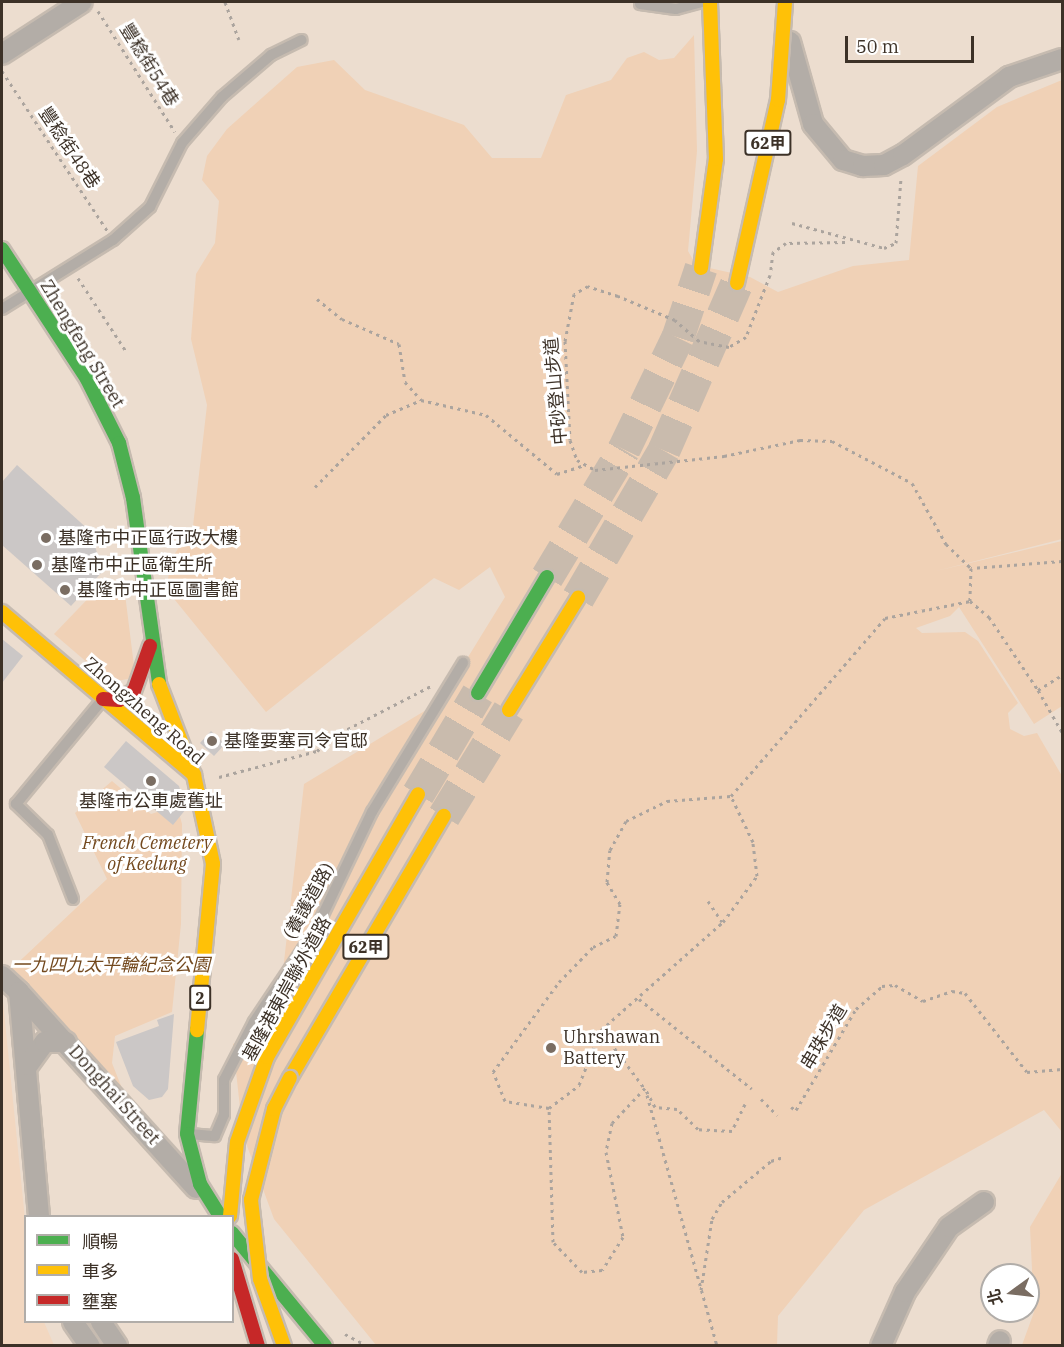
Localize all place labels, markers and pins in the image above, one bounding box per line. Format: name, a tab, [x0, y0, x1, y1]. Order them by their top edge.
place label: 基隆市中正區行政大樓	[58, 527, 238, 549]
marker: 基隆市中正區行政大樓	[39, 531, 53, 545]
place label: 基隆市中正區衛生所	[51, 554, 213, 576]
marker: 基隆市中正區衛生所	[28, 556, 46, 574]
place label: 基隆市中正區圖書館	[77, 579, 239, 601]
marker: 基隆市中正區圖書館	[58, 583, 72, 597]
place label: 基隆要塞司令官邸	[224, 730, 368, 752]
marker: 基隆要塞司令官邸	[205, 734, 219, 748]
marker: 基隆市公車處舊址	[144, 774, 158, 788]
place label: 基隆市公車處舊址	[79, 790, 223, 812]
place label: Uhrshawan Battery	[563, 1027, 660, 1070]
marker: Uhrshawan Battery	[544, 1041, 558, 1055]

